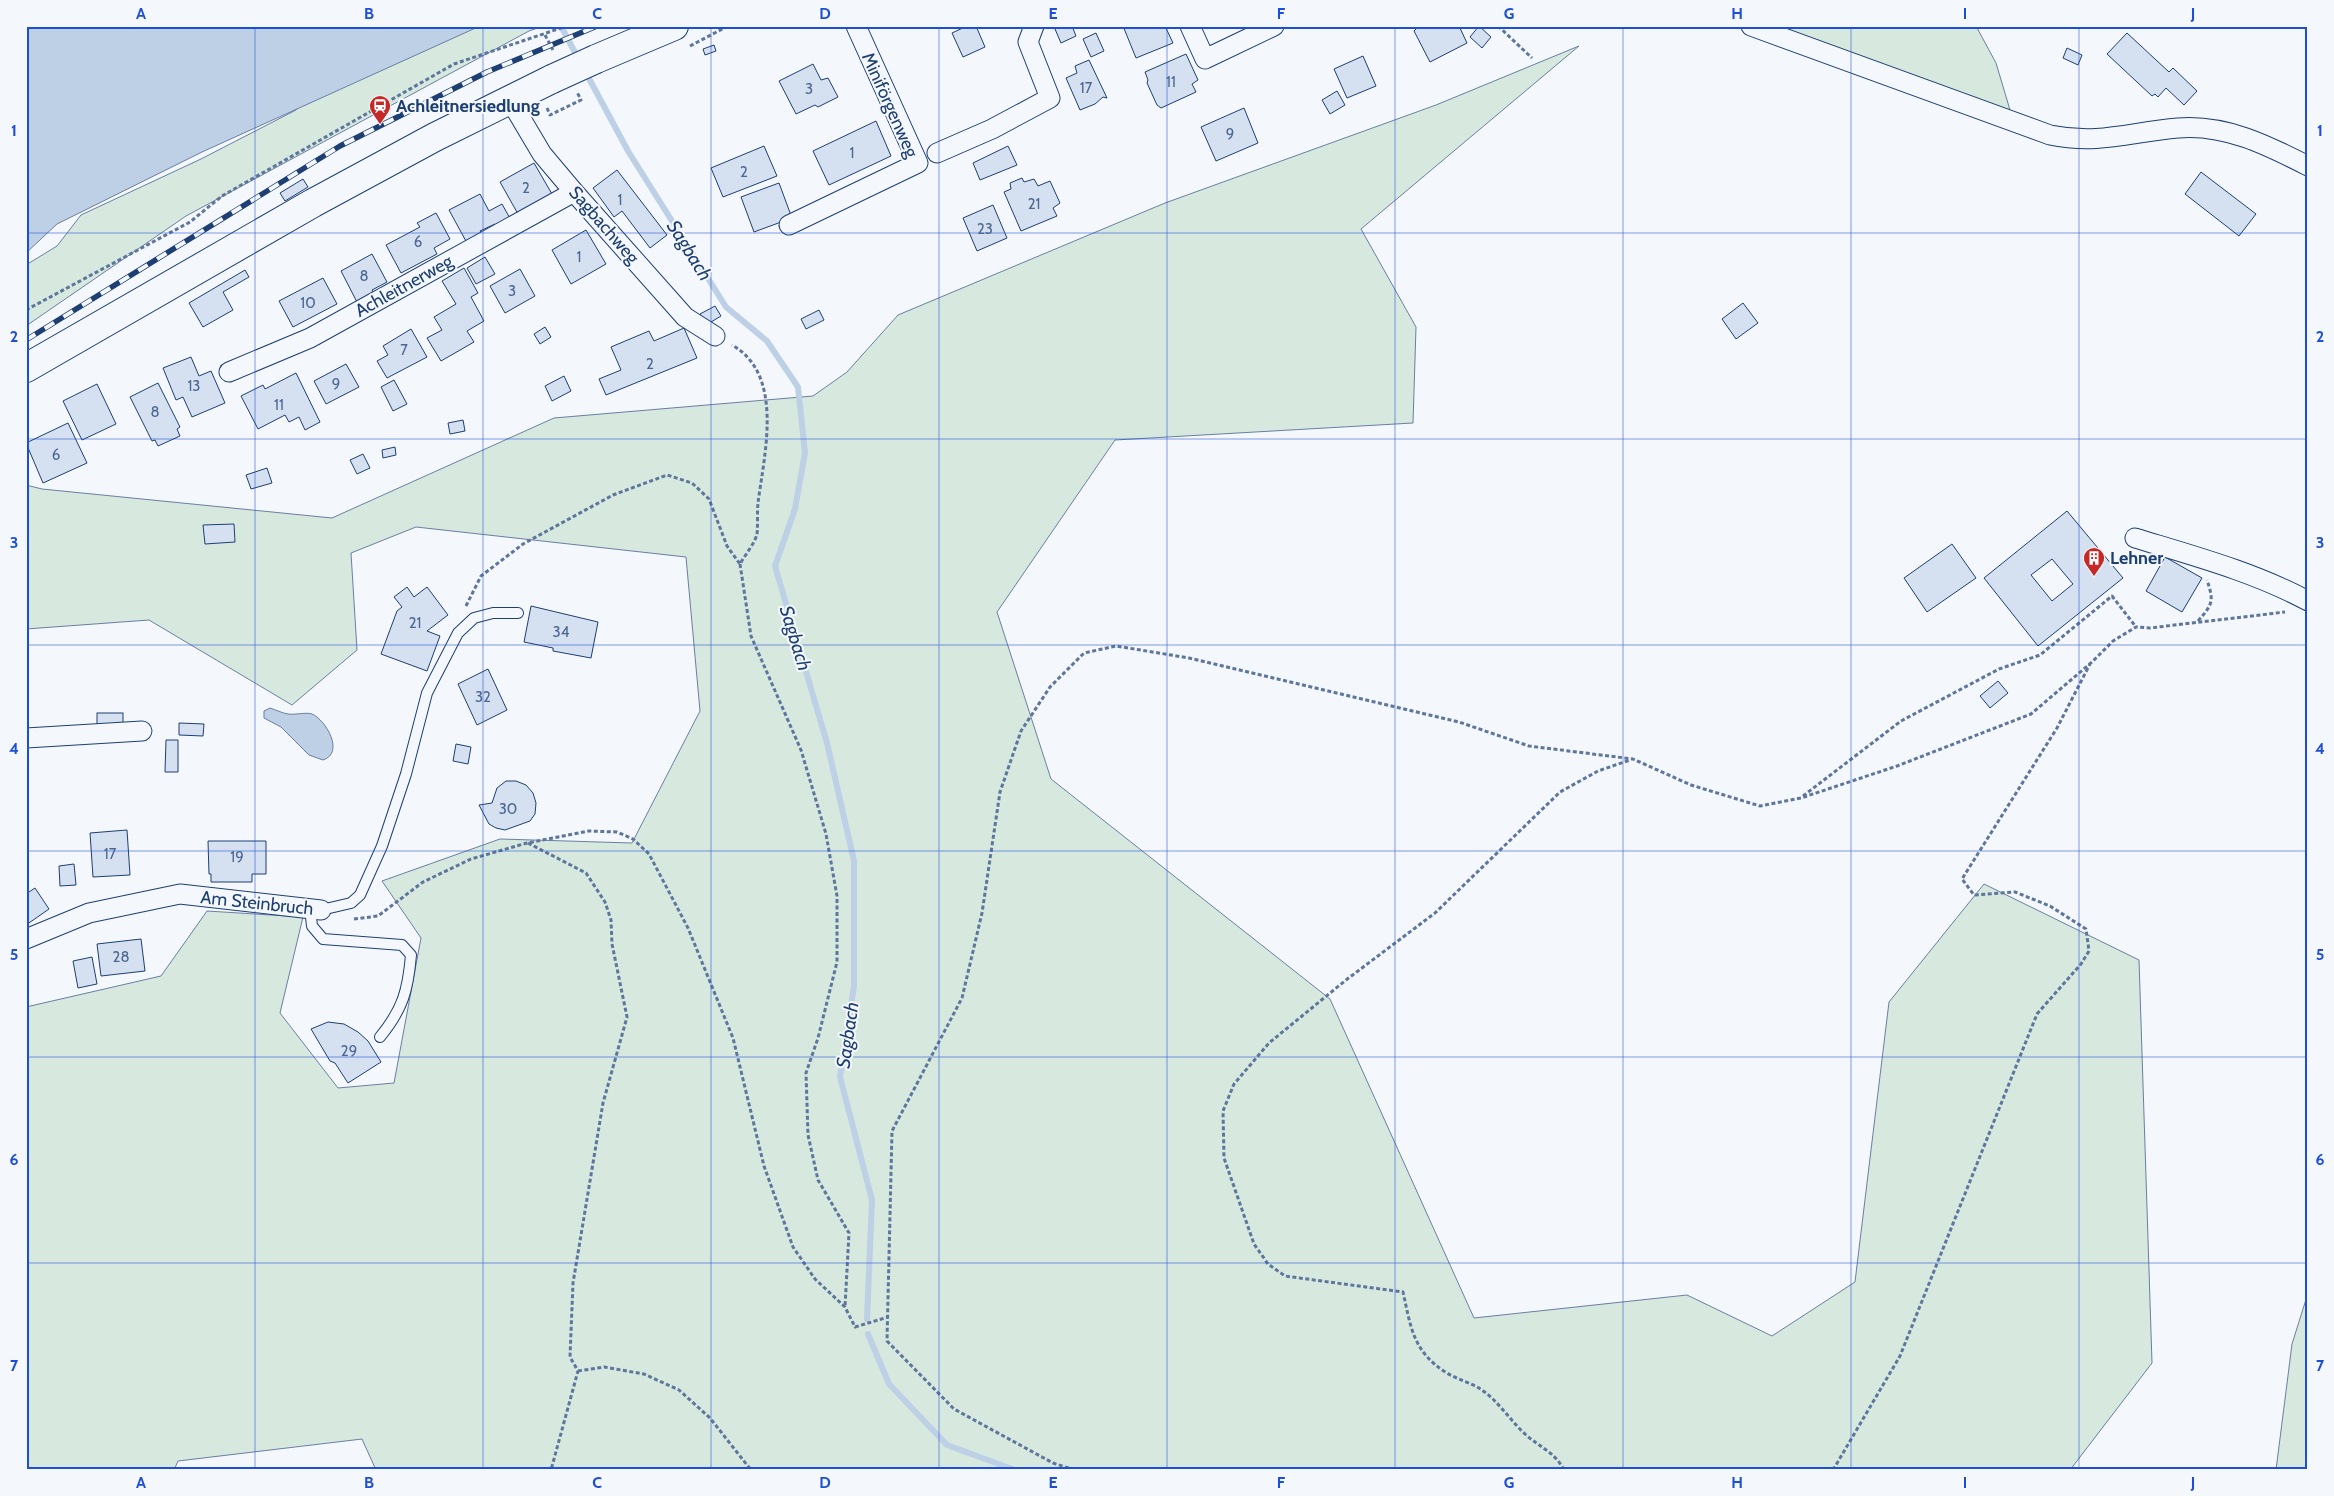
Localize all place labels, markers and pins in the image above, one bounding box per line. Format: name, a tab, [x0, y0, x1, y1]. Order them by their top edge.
station icon: Achleitnersiedlung	[368, 94, 392, 125]
place label: Achleitnersiedlung	[396, 95, 540, 117]
building icon: Lehner	[2082, 546, 2106, 577]
place label: Lehner	[2110, 547, 2163, 569]

